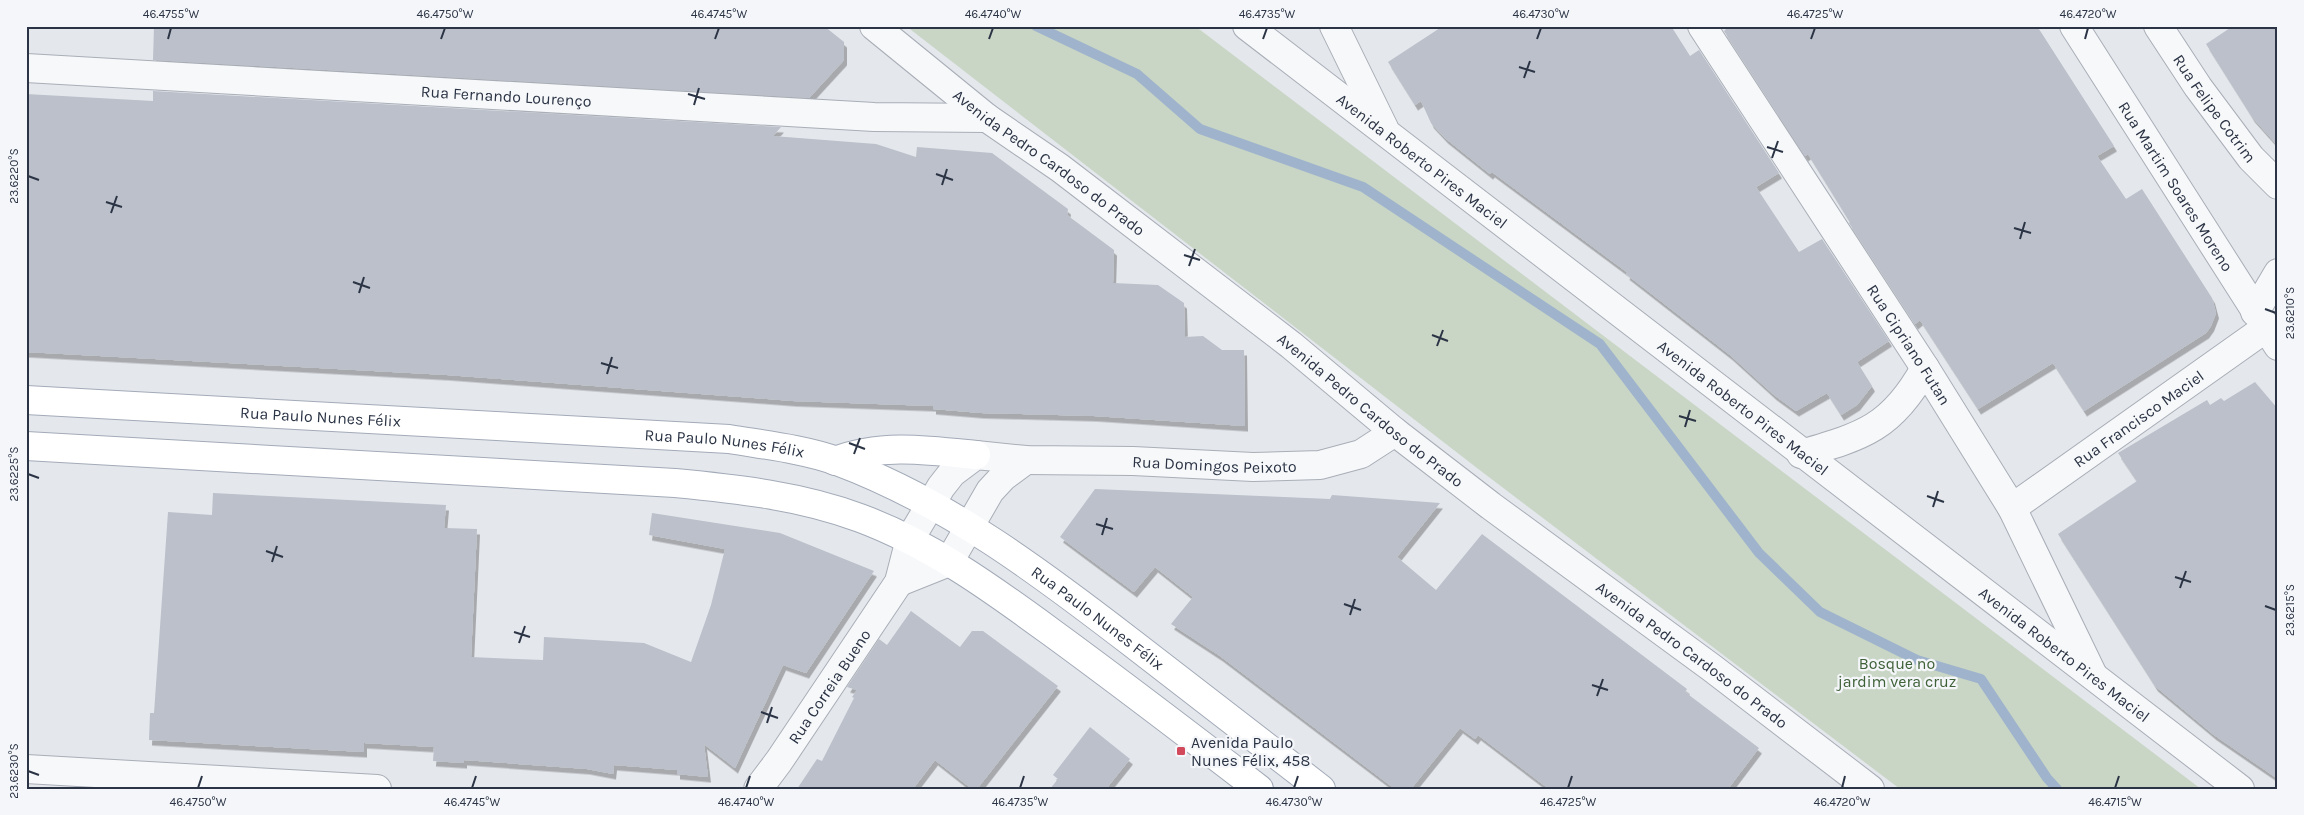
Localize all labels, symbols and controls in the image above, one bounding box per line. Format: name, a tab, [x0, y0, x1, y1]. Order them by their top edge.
text: 46.4755°W	[143, 7, 199, 21]
text: 46.4750°W	[417, 7, 474, 21]
text: 46.4745°W	[691, 7, 747, 21]
text: 46.4740°W	[965, 7, 1022, 21]
text: 46.4735°W	[1239, 7, 1296, 21]
text: 46.4730°W	[1512, 7, 1570, 21]
text: 46.4725°W	[1787, 7, 1844, 21]
text: 46.4720°W	[2060, 7, 2117, 21]
street label: Rua Felipe Cotrim	[2169, 51, 2260, 166]
street label: Rua Fernando Lourenço	[420, 82, 592, 111]
street label: Avenida Pedro Cardoso do Prado	[949, 85, 1149, 240]
street label: Avenida Roberto Pires Maciel	[1333, 89, 1511, 233]
street label: Rua Martim Soares Moreno	[2114, 98, 2237, 275]
text: 23.6220°S	[7, 148, 21, 204]
street label: Rua Cipriano Futan	[1863, 281, 1955, 409]
text: 23.6210°S	[2283, 287, 2297, 339]
street label: Avenida Pedro Cardoso do Prado	[1274, 329, 1467, 491]
street label: Avenida Roberto Pires Maciel	[1654, 336, 1832, 479]
street label: Rua Francisco Maciel	[2070, 366, 2208, 471]
street label: Rua Paulo Nunes Félix	[240, 403, 401, 431]
street label: Rua Paulo Nunes Félix	[644, 425, 806, 462]
text: 23.6225°S	[7, 446, 21, 502]
street label: Rua Domingos Peixoto	[1132, 452, 1297, 477]
street label: Rua Paulo Nunes Félix	[1028, 562, 1168, 674]
street label: Avenida Pedro Cardoso do Prado	[1592, 577, 1791, 732]
street label: Avenida Roberto Pires Maciel	[1975, 583, 2153, 726]
text: 23.6215°S	[2283, 584, 2297, 636]
street label: Rua Correia Bueno	[784, 625, 875, 748]
park label: Bosque no jardim vera cruz	[1836, 654, 1956, 691]
place label: Avenida Paulo Nunes Félix, 458	[1191, 733, 1310, 770]
text: 23.6230°S	[7, 743, 21, 799]
marker: Avenida Paulo Nunes Félix, 458	[1175, 745, 1187, 757]
text: 46.4750°W	[170, 795, 227, 809]
text: 46.4745°W	[444, 795, 500, 809]
text: 46.4740°W	[718, 795, 775, 809]
text: 46.4735°W	[992, 795, 1049, 809]
text: 46.4730°W	[1265, 795, 1323, 809]
text: 46.4725°W	[1540, 795, 1597, 809]
text: 46.4720°W	[1814, 795, 1871, 809]
text: 46.4715°W	[2088, 795, 2142, 809]

